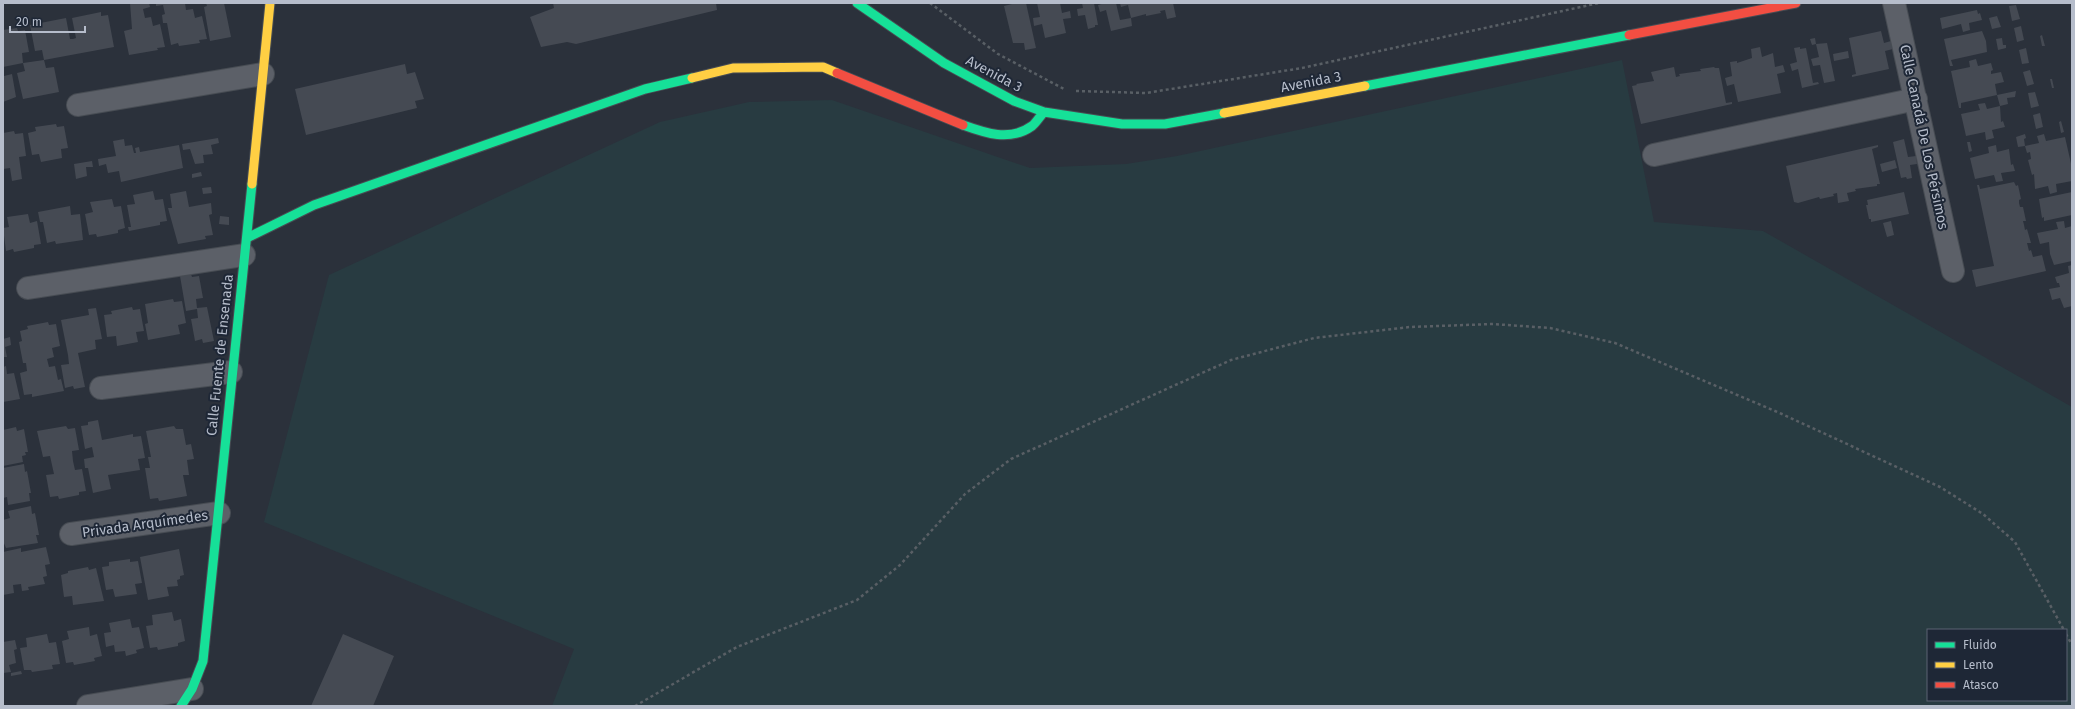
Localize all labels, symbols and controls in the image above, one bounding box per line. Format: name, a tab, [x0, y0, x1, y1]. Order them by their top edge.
scale bar	[10, 8, 85, 34]
text: 20 m	[16, 15, 42, 29]
street label: Calle Canadá De Los Pérsimos	[1896, 43, 1952, 231]
street label: Avenida 3	[963, 52, 1025, 96]
street label: Avenida 3	[1279, 68, 1343, 96]
street label: Calle Fuente de Ensenada	[203, 273, 237, 437]
street label: Privada Arquímedes	[81, 507, 209, 541]
legend	[1927, 629, 2067, 701]
text: Fluido	[1963, 638, 1997, 652]
text: Lento	[1963, 658, 1993, 672]
text: Atasco	[1963, 678, 1999, 692]

